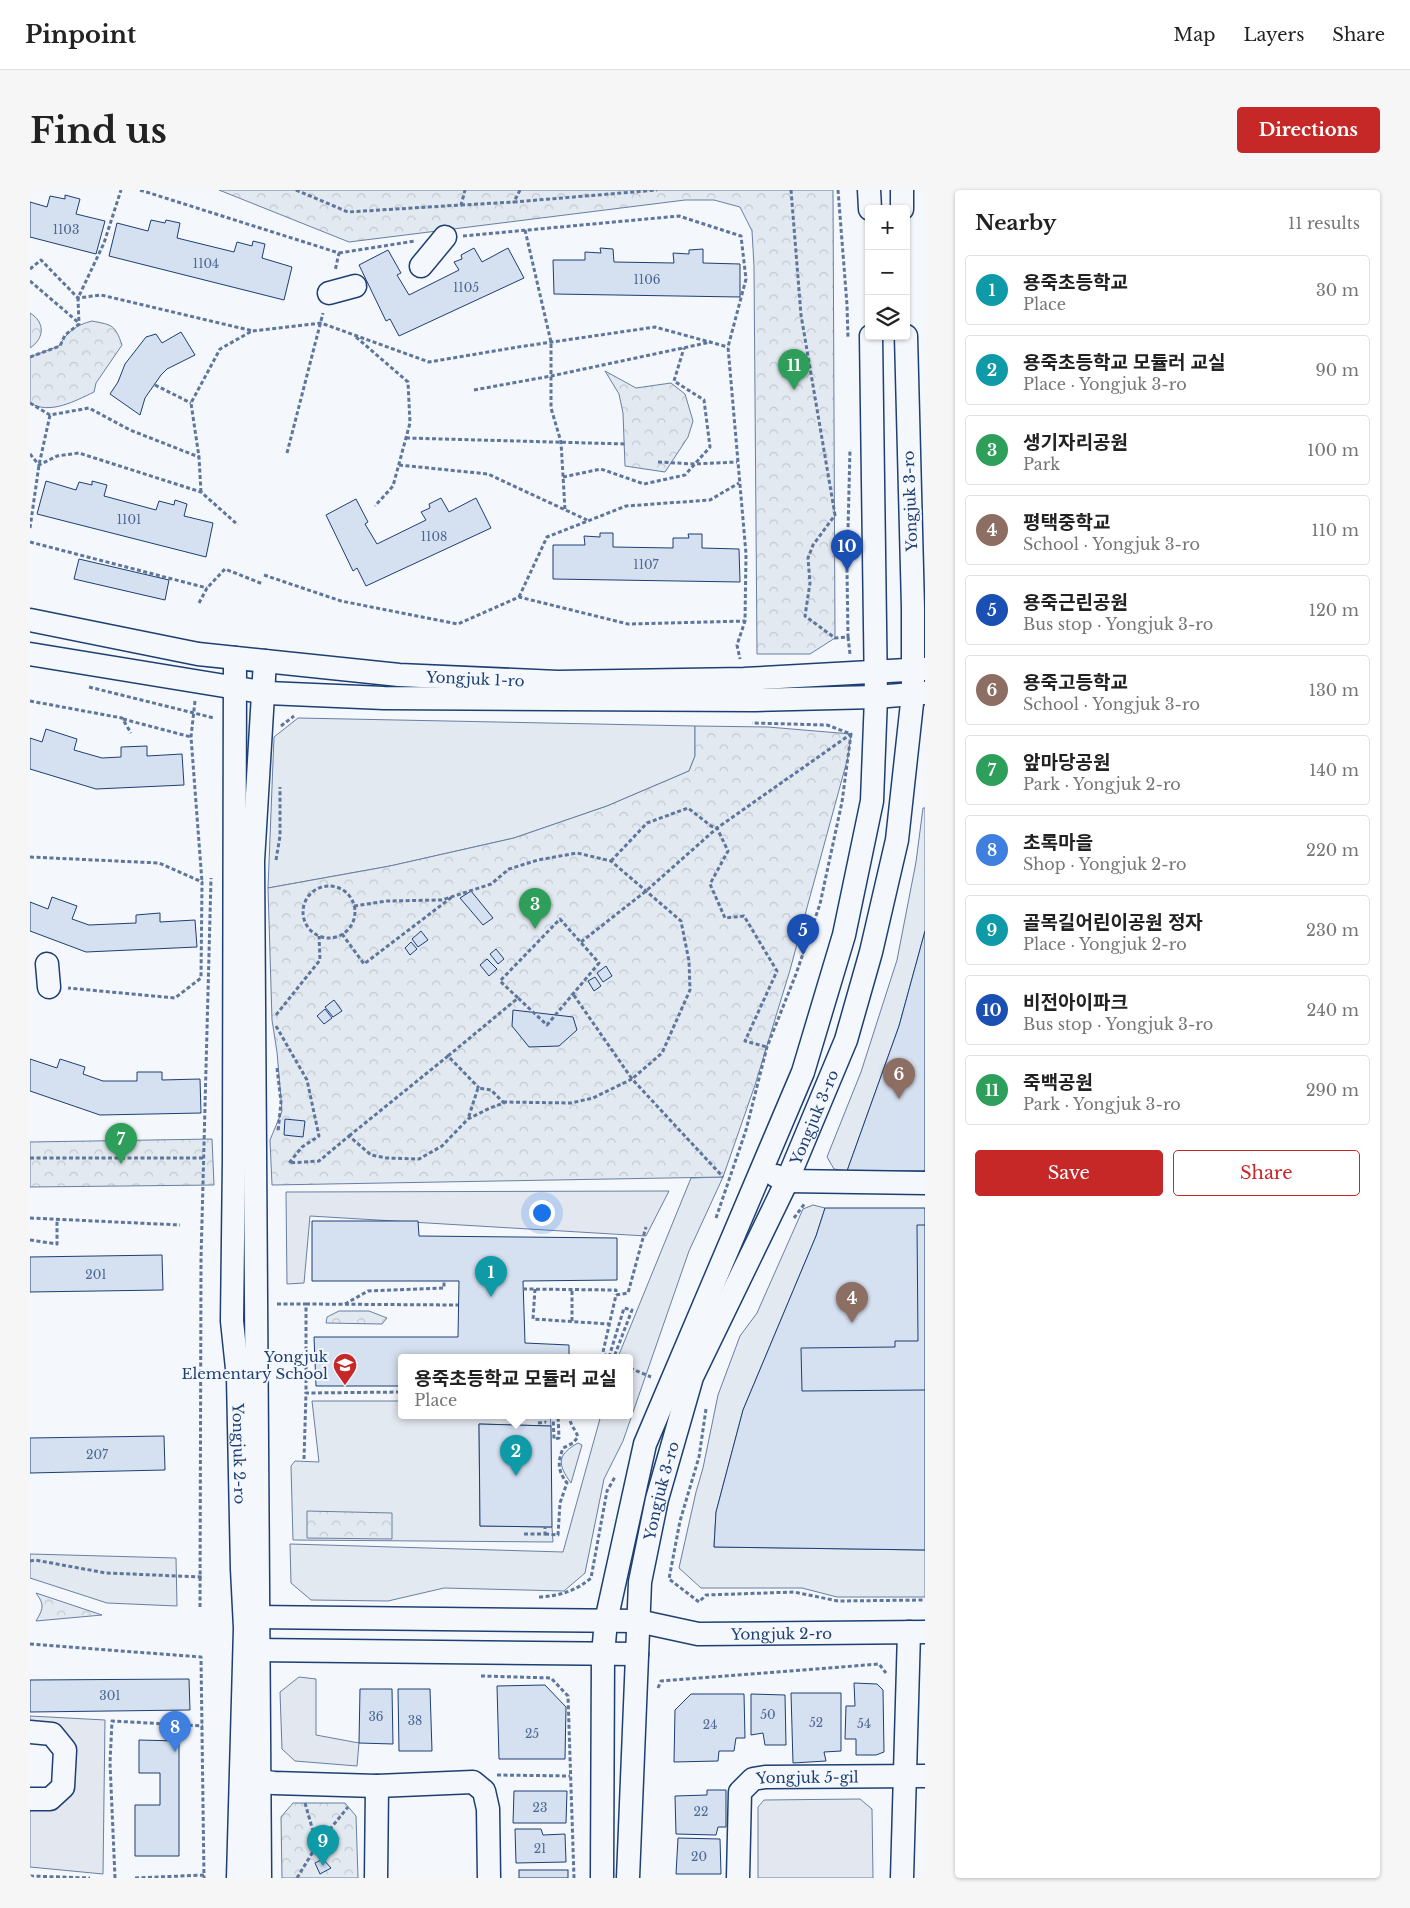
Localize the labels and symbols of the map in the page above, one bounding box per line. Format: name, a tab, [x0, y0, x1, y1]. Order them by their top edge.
house number: 1103	[53, 222, 79, 237]
house number: 1104	[193, 256, 219, 271]
house number: 1106	[634, 272, 661, 287]
house number: 1105	[453, 280, 479, 295]
pin: 11	[778, 349, 810, 390]
street label: Yongjuk 3-ro	[899, 450, 921, 553]
house number: 1101	[117, 512, 141, 527]
house number: 1108	[421, 529, 447, 544]
pin: 10	[831, 530, 863, 571]
house number: 1107	[633, 557, 660, 572]
street label: Yongjuk 1-ro	[425, 667, 525, 690]
pin: 3	[519, 888, 551, 929]
pin: 5	[787, 914, 819, 955]
pin: 6	[883, 1058, 915, 1099]
street label: Yongjuk 3-ro	[785, 1067, 842, 1168]
pin: 7	[105, 1123, 137, 1164]
your location	[529, 1200, 555, 1226]
pin: 1	[475, 1256, 507, 1297]
house number: 201	[85, 1267, 107, 1282]
pin: 4	[836, 1282, 868, 1323]
place label: Yongjuk Elementary School	[182, 1347, 329, 1383]
school or university icon: Yongjuk Elementary School	[332, 1352, 358, 1386]
street label: Yongjuk 2-ro	[229, 1402, 250, 1505]
pin: 2	[500, 1435, 532, 1476]
street label: Yongjuk 3-ro	[639, 1439, 683, 1543]
house number: 207	[86, 1447, 109, 1462]
street label: Yongjuk 2-ro	[730, 1623, 832, 1643]
house number: 301	[99, 1688, 121, 1703]
house number: 50	[760, 1707, 776, 1722]
house number: 36	[368, 1709, 384, 1724]
pin: 8	[159, 1711, 191, 1752]
house number: 38	[408, 1713, 422, 1728]
house number: 52	[809, 1715, 823, 1730]
house number: 54	[857, 1716, 871, 1731]
house number: 24	[703, 1717, 717, 1732]
house number: 25	[525, 1726, 539, 1741]
street label: Yongjuk 5-gil	[754, 1767, 859, 1788]
house number: 23	[533, 1800, 547, 1815]
house number: 22	[694, 1804, 708, 1819]
pin: 9	[307, 1825, 339, 1866]
house number: 21	[534, 1841, 546, 1856]
house number: 20	[691, 1849, 707, 1864]

